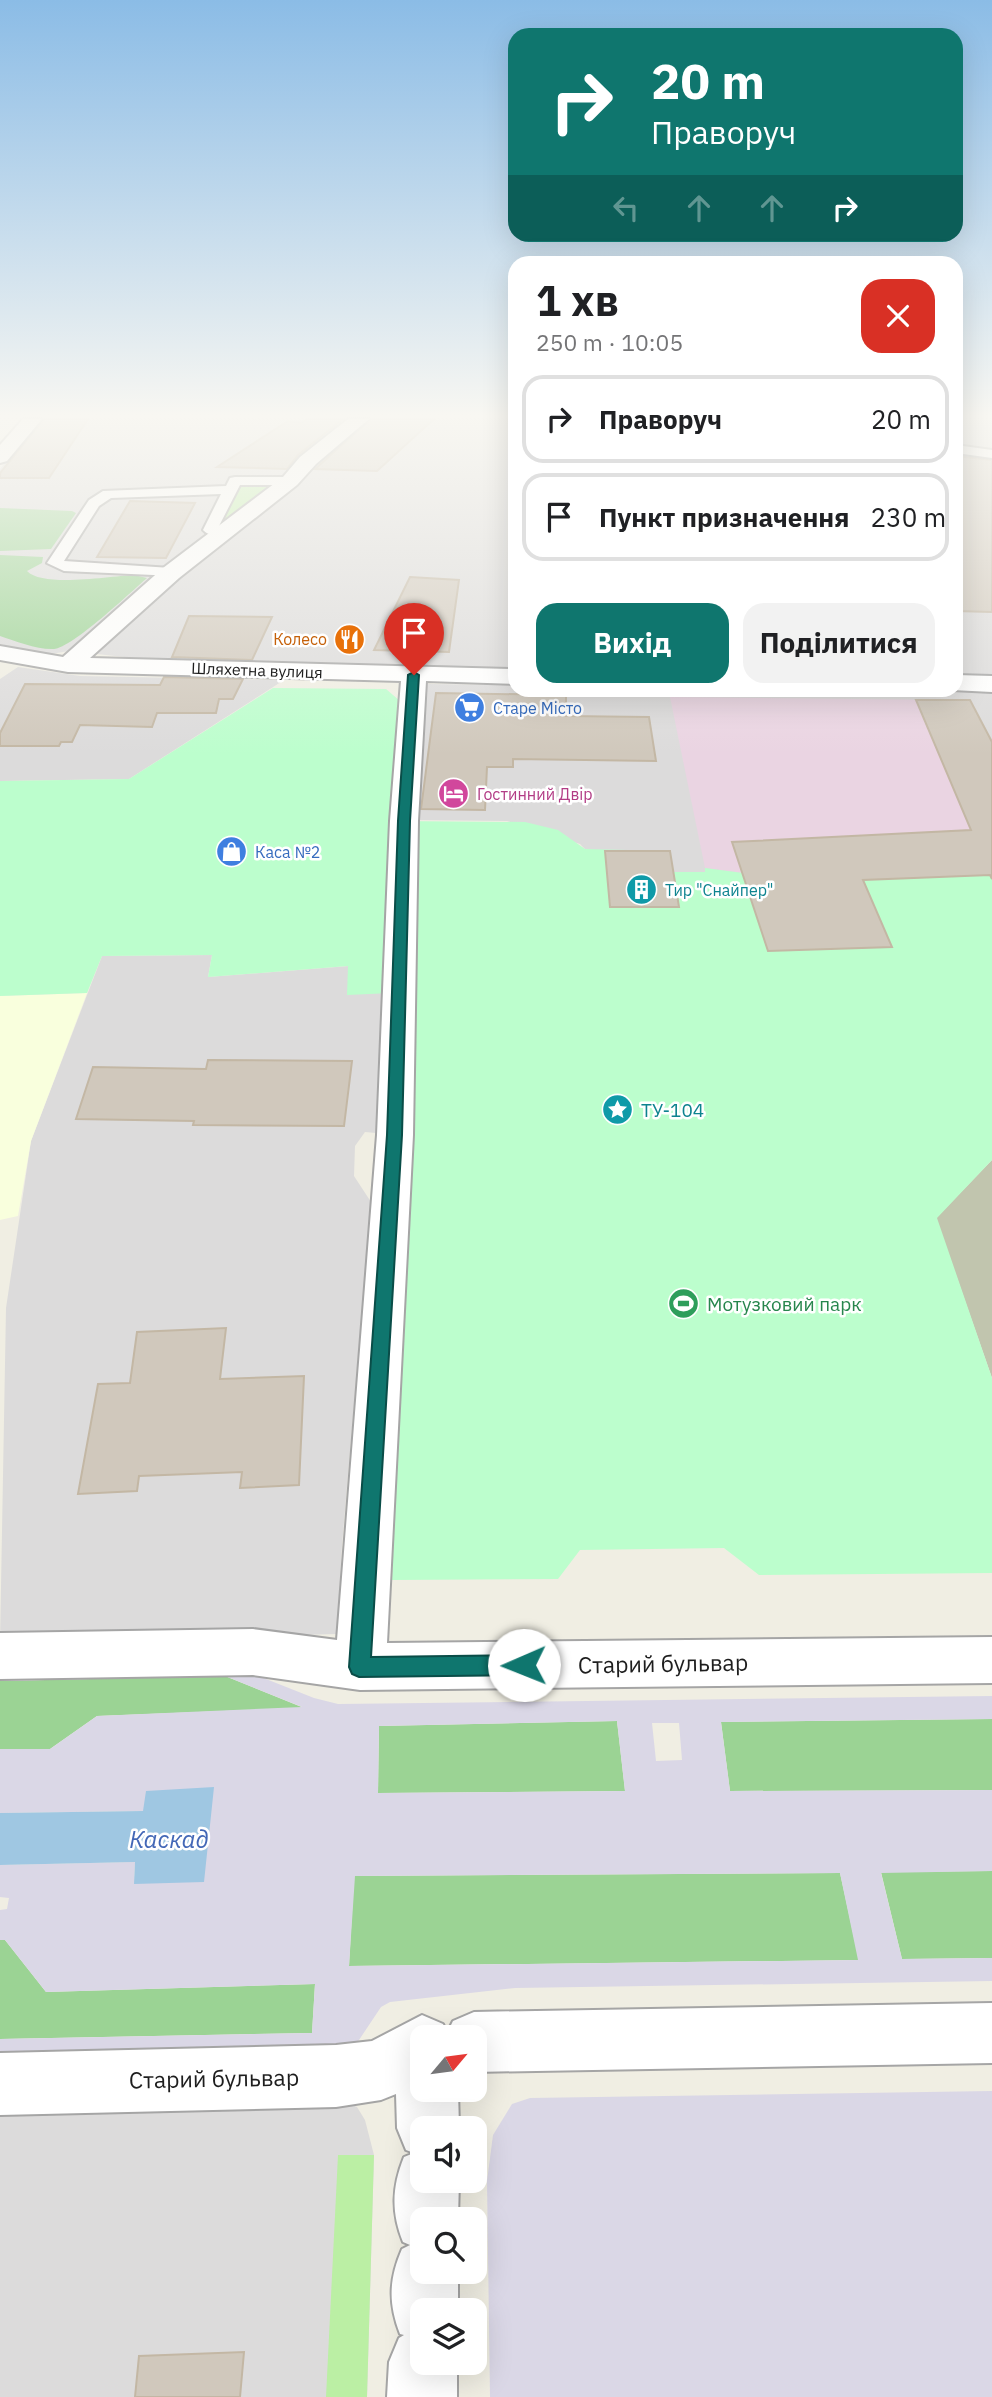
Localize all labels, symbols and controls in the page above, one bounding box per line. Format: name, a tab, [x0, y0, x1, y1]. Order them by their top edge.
text: 20 m	[651, 49, 765, 112]
icon: right	[536, 56, 627, 147]
text: Праворуч	[651, 111, 796, 153]
icon: left	[607, 189, 645, 227]
icon: ahead	[680, 189, 718, 227]
icon: ahead	[753, 189, 791, 227]
icon: right	[826, 189, 864, 227]
text: 1 хв	[536, 273, 619, 328]
button: close	[861, 279, 935, 353]
text: 250 m · 10:05	[536, 327, 683, 357]
icon: right	[540, 400, 578, 438]
text: Праворуч	[599, 402, 722, 436]
text: 20 m	[871, 402, 931, 436]
icon: arrive	[540, 498, 578, 536]
text: Пункт призначення	[599, 500, 849, 534]
text: 230 m	[870, 500, 946, 534]
pin	[384, 603, 444, 675]
button: Вихід	[536, 603, 729, 683]
button: Поділитися	[743, 603, 935, 683]
icon: arrive	[395, 614, 433, 652]
restaurant icon: Колесо	[333, 622, 367, 656]
place label: Колесо	[273, 629, 327, 649]
street label: Шляхетна вулиця	[191, 658, 323, 682]
supermarket icon: Старе Місто	[453, 691, 487, 725]
place label: Старе Місто	[493, 698, 582, 718]
hotel icon: Гостинний Двір	[437, 777, 471, 811]
place label: Гостинний Двір	[477, 784, 593, 804]
shop icon: Каса №2	[215, 835, 249, 869]
place label: Каса №2	[255, 842, 320, 862]
building icon: Тир "Снайпер"	[625, 873, 659, 907]
place label: Тир "Снайпер"	[665, 880, 773, 900]
place icon: ТУ-104	[601, 1093, 635, 1127]
place label: ТУ-104	[641, 1098, 704, 1122]
sports icon: Мотузковий парк	[667, 1287, 701, 1321]
place label: Мотузковий парк	[707, 1292, 862, 1316]
position arrow	[487, 1628, 561, 1702]
street label: Старий бульвар	[578, 1647, 748, 1679]
water label: Каскад	[129, 1823, 209, 1855]
north arrow	[410, 2025, 486, 2102]
map controls	[410, 2025, 487, 2375]
street label: Старий бульвар	[129, 2062, 299, 2094]
button: sound	[410, 2116, 487, 2193]
button: search	[410, 2207, 487, 2284]
button: layers	[410, 2298, 487, 2375]

